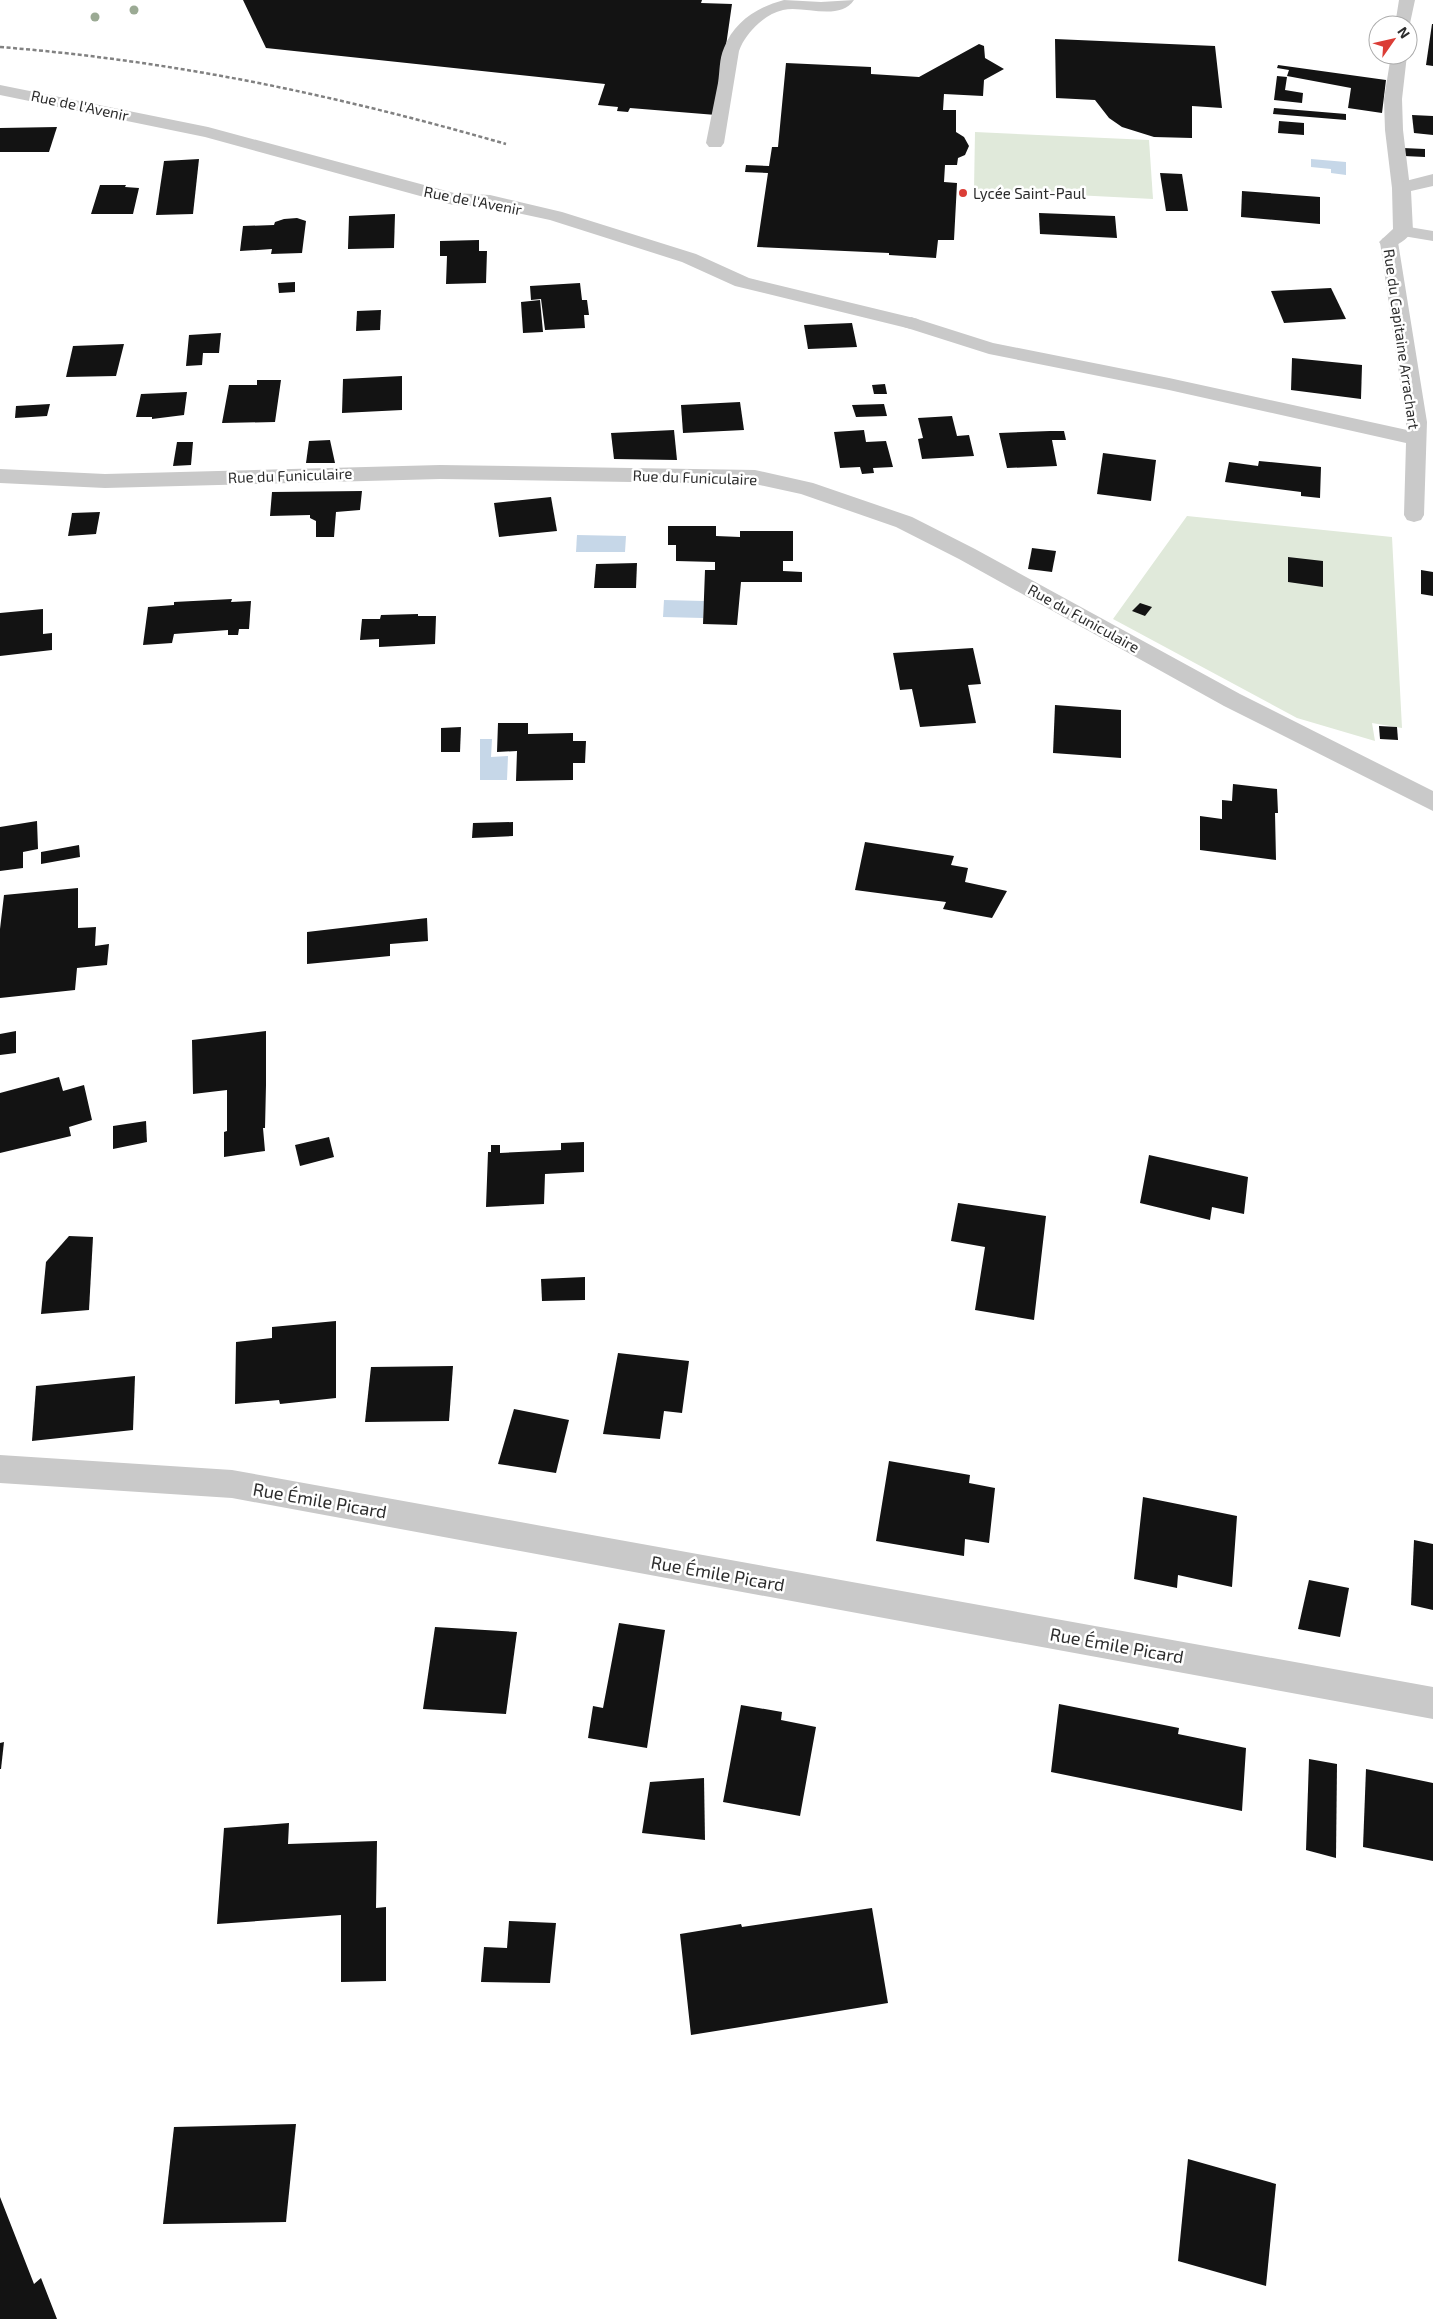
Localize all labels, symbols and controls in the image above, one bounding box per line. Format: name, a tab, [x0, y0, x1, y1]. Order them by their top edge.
north arrow	[1368, 15, 1418, 65]
text: N	[1394, 24, 1414, 41]
street label: Rue de l'Avenir	[30, 86, 130, 124]
street label: Rue de l'Avenir	[423, 182, 523, 218]
place label: Lycée Saint-Paul	[973, 184, 1086, 202]
marker: Lycée Saint-Paul	[957, 187, 969, 199]
street label: Rue du Capitaine Arrachart	[1380, 248, 1424, 431]
street label: Rue du Funiculaire	[227, 464, 353, 486]
street label: Rue du Funiculaire	[632, 466, 758, 488]
street label: Rue du Funiculaire	[1025, 580, 1143, 656]
street label: Rue Émile Picard	[251, 1477, 389, 1523]
street label: Rue Émile Picard	[649, 1550, 787, 1596]
street label: Rue Émile Picard	[1048, 1622, 1186, 1668]

